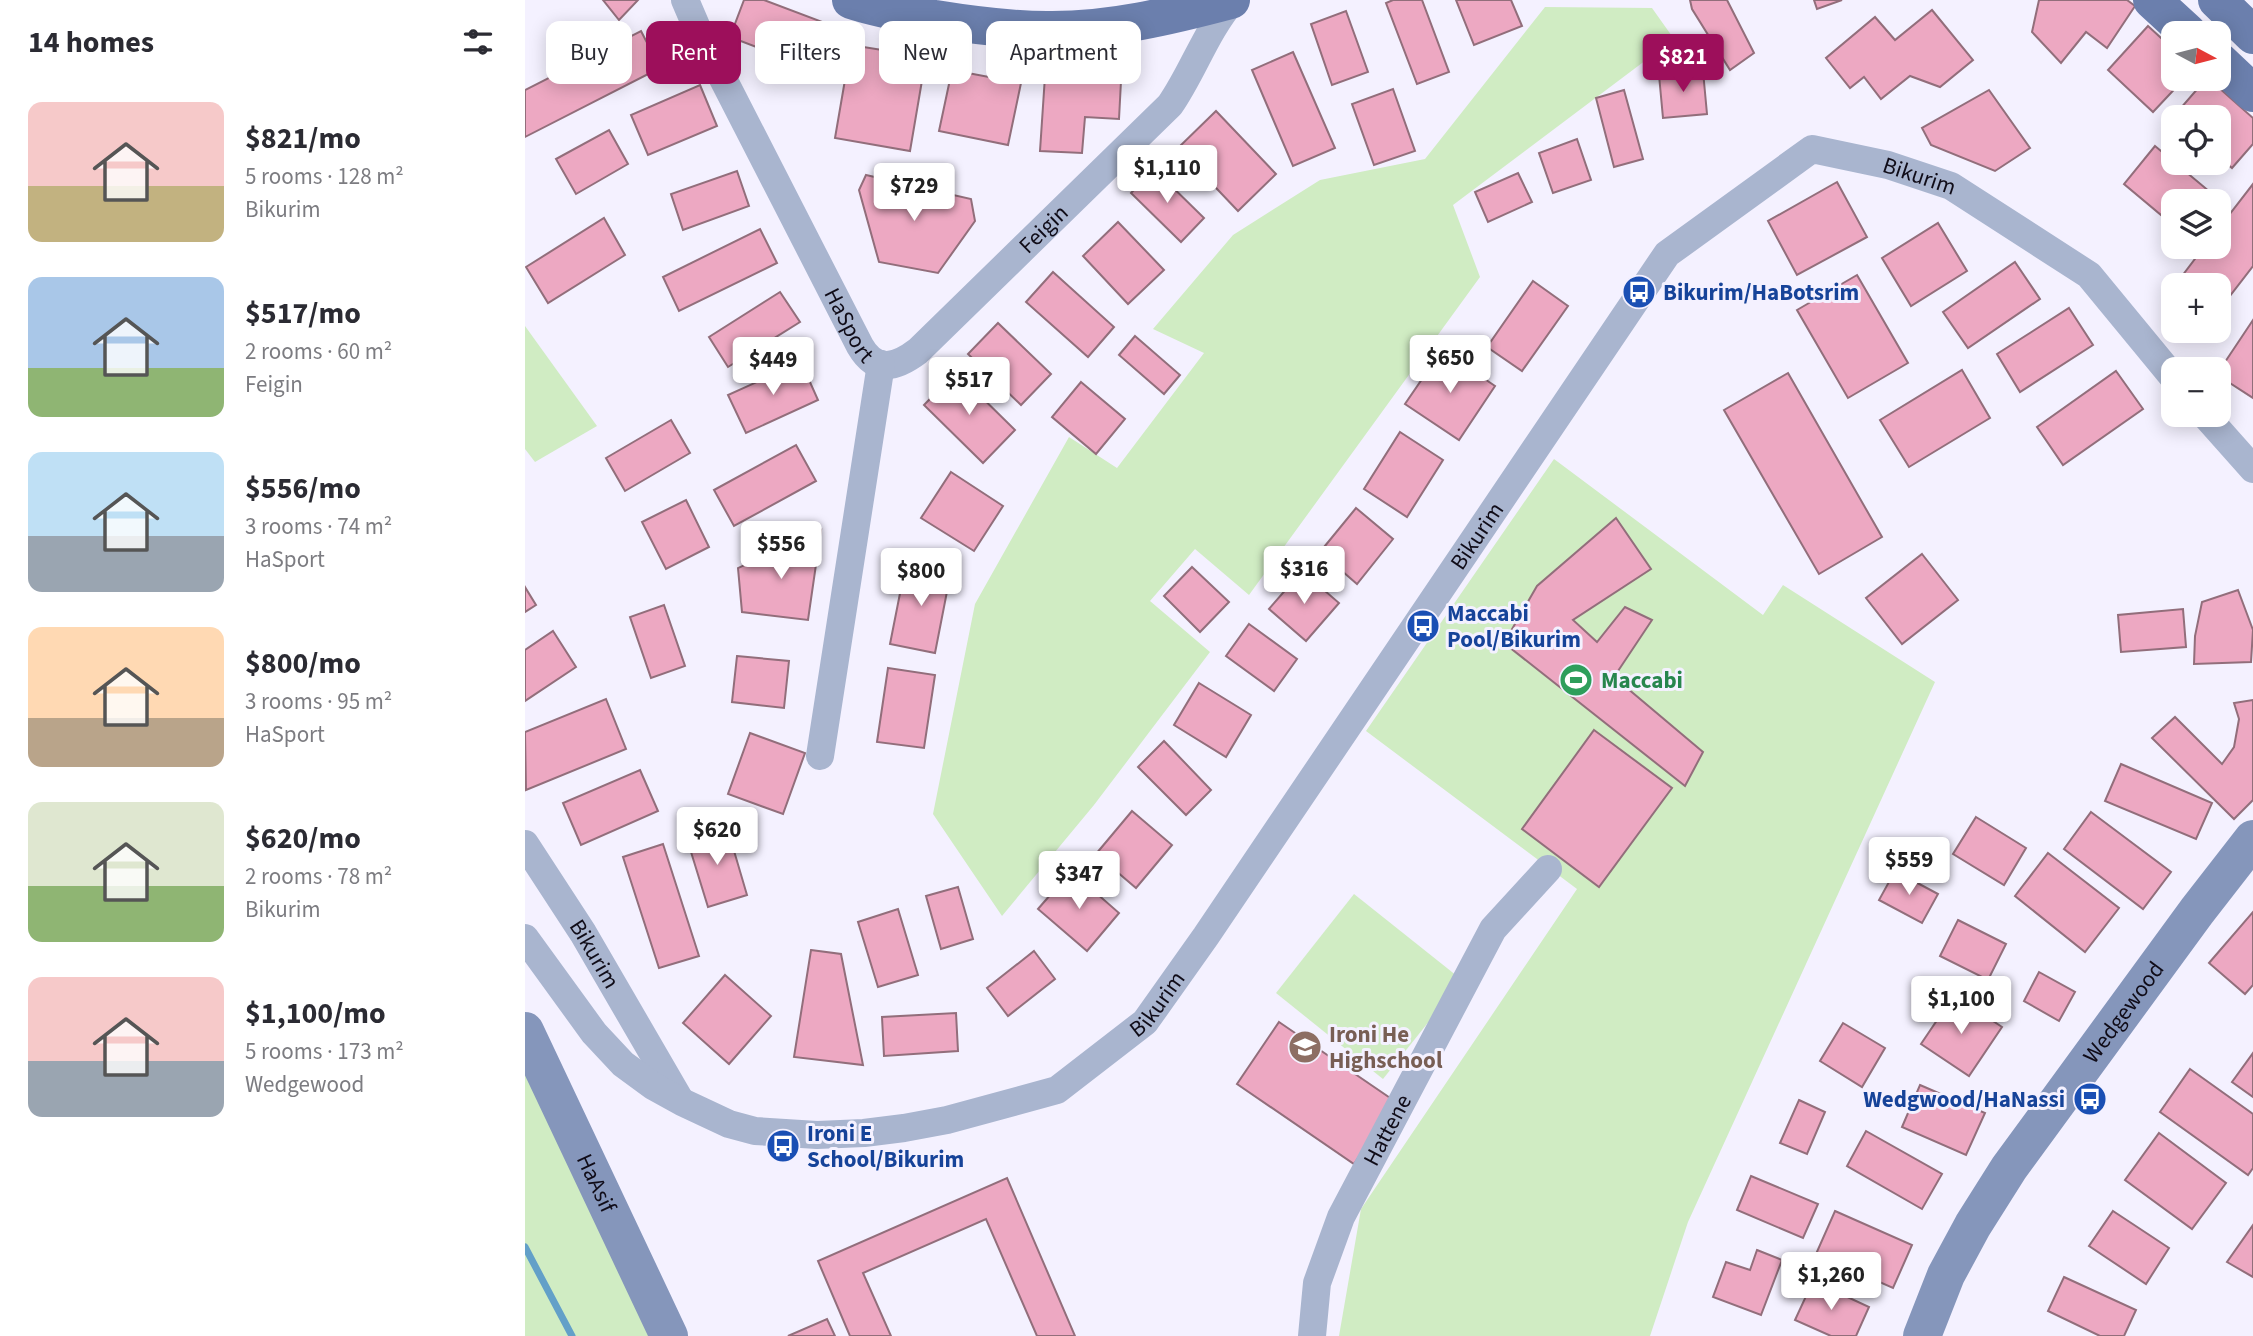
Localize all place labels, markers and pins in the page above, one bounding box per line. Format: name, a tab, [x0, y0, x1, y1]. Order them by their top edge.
pin: $821	[1642, 34, 1724, 94]
pin: $1,110	[1110, 146, 1224, 205]
pin: $729	[873, 164, 955, 223]
bus stop icon: Bikurim/HaBotsrim	[1620, 273, 1658, 311]
place label: Bikurim/HaBotsrim	[1663, 276, 1859, 309]
pin: $650	[1409, 336, 1491, 395]
pin: $449	[732, 338, 814, 397]
pin: $517	[928, 358, 1010, 417]
pin: $556	[740, 522, 822, 581]
pin: $316	[1263, 546, 1345, 606]
pin: $800	[880, 548, 962, 608]
place label: Maccabi Pool/Bikurim	[1447, 597, 1581, 656]
bus stop icon: Maccabi Pool/Bikurim	[1404, 607, 1442, 645]
sports icon: Maccabi	[1557, 661, 1595, 699]
place label: Maccabi	[1601, 664, 1683, 697]
pin: $620	[676, 808, 758, 867]
pin: $559	[1868, 838, 1950, 897]
pin: $347	[1038, 852, 1120, 911]
pin: $1,100	[1904, 976, 2018, 1036]
place label: Ironi He Highschool	[1329, 1018, 1443, 1077]
school or university icon: Ironi He Highschool	[1286, 1028, 1324, 1066]
bus stop icon: Wedgwood/HaNassi	[2071, 1080, 2109, 1118]
place label: Wedgwood/HaNassi	[1863, 1083, 2065, 1116]
place label: Ironi E School/Bikurim	[807, 1117, 964, 1176]
bus stop icon: Ironi E School/Bikurim	[764, 1127, 802, 1165]
pin: $1,260	[1774, 1252, 1888, 1312]

